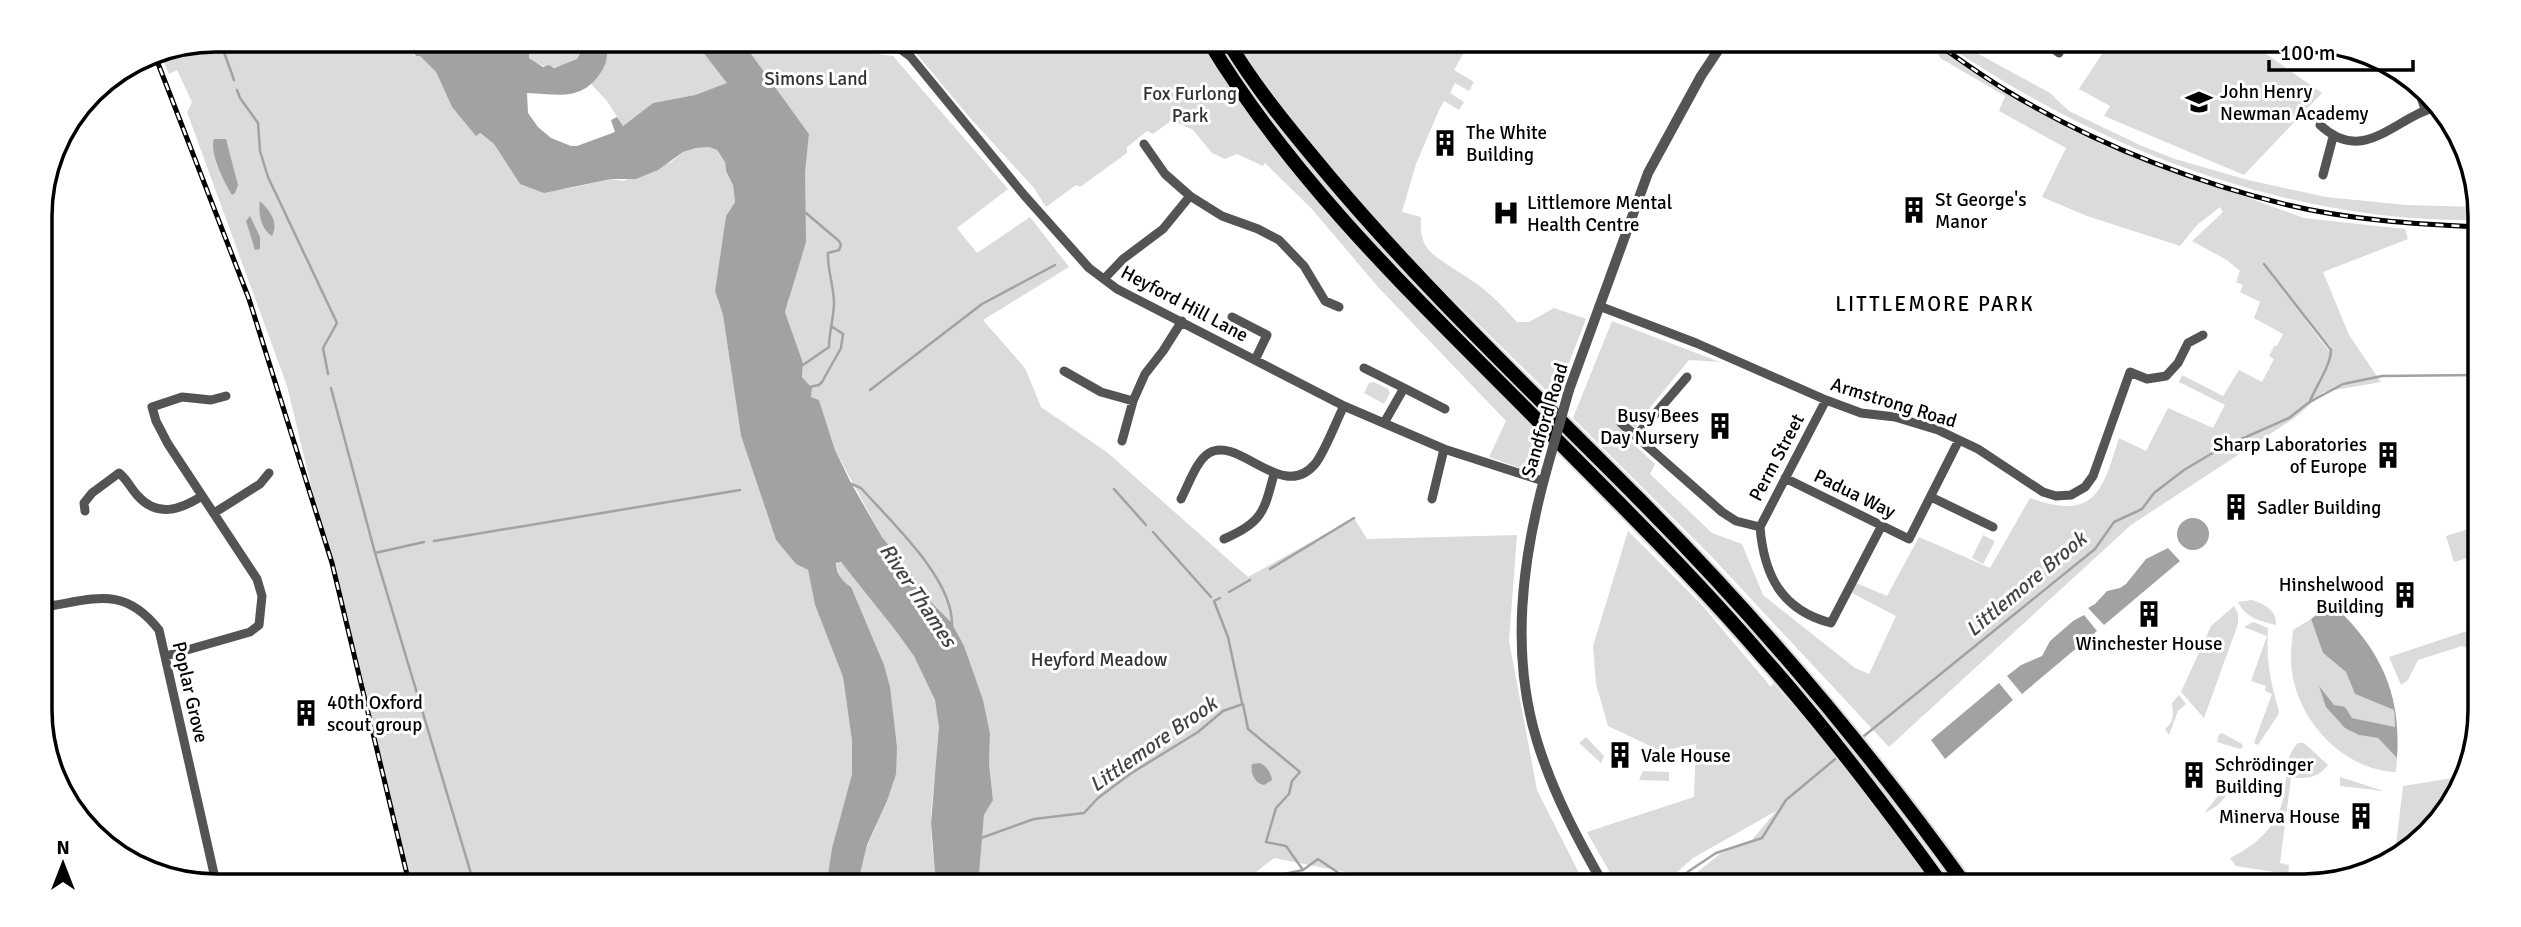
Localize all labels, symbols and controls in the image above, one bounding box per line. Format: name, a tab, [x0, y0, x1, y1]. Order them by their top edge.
scale bar	[2269, 28, 2412, 72]
text: 100 m	[2280, 40, 2335, 66]
park label: Simons Land	[764, 67, 868, 91]
place label: John Henry Newman Academy	[2220, 80, 2369, 126]
park label: Fox Furlong Park	[1143, 82, 1237, 128]
school or university icon: John Henry Newman Academy	[2184, 87, 2214, 117]
place label: The White Building	[1466, 121, 1547, 167]
building icon: The White Building	[1430, 128, 1460, 158]
place label: St George's Manor	[1935, 188, 2027, 234]
place label: Littlemore Mental Health Centre	[1527, 191, 1672, 237]
building icon: St George's Manor	[1899, 195, 1929, 225]
hospital icon: Littlemore Mental Health Centre	[1491, 198, 1521, 228]
street label: Heyford Hill Lane	[1117, 260, 1252, 348]
district label: LITTLEMORE PARK	[1835, 291, 2035, 317]
street label: Sandford Road	[1516, 360, 1574, 480]
street label: Armstrong Road	[1828, 372, 1960, 434]
place label: Busy Bees Day Nursery	[1600, 404, 1699, 450]
street label: Perm Street	[1744, 409, 1810, 505]
building icon: Busy Bees Day Nursery	[1705, 411, 1735, 441]
place label: Sharp Laboratories of Europe	[2213, 433, 2367, 479]
building icon: Sharp Laboratories of Europe	[2373, 440, 2403, 470]
street label: Padua Way	[1810, 464, 1899, 524]
building icon: Sadler Building	[2221, 492, 2251, 522]
place label: Sadler Building	[2257, 496, 2381, 520]
water label: Littlemore Brook	[1960, 524, 2094, 642]
water label: River Thames	[874, 538, 963, 653]
place label: Hinshelwood Building	[2279, 573, 2384, 619]
building icon: Hinshelwood Building	[2390, 580, 2420, 610]
building icon: Winchester House	[2134, 599, 2164, 629]
place label: Winchester House	[2076, 632, 2222, 656]
street label: Poplar Grove	[167, 639, 213, 745]
park label: Heyford Meadow	[1031, 648, 1167, 672]
water label: Littlemore Brook	[1084, 689, 1224, 798]
place label: 40th Oxford scout group	[327, 691, 423, 737]
building icon: 40th Oxford scout group	[291, 698, 321, 728]
building icon: Vale House	[1605, 740, 1635, 770]
place label: Vale House	[1641, 744, 1731, 768]
place label: Schrödinger Building	[2215, 753, 2313, 799]
building icon: Schrödinger Building	[2179, 760, 2209, 790]
building icon: Minerva House	[2346, 801, 2376, 831]
place label: Minerva House	[2219, 805, 2340, 829]
north arrow	[28, 829, 98, 899]
text: N	[56, 836, 70, 860]

